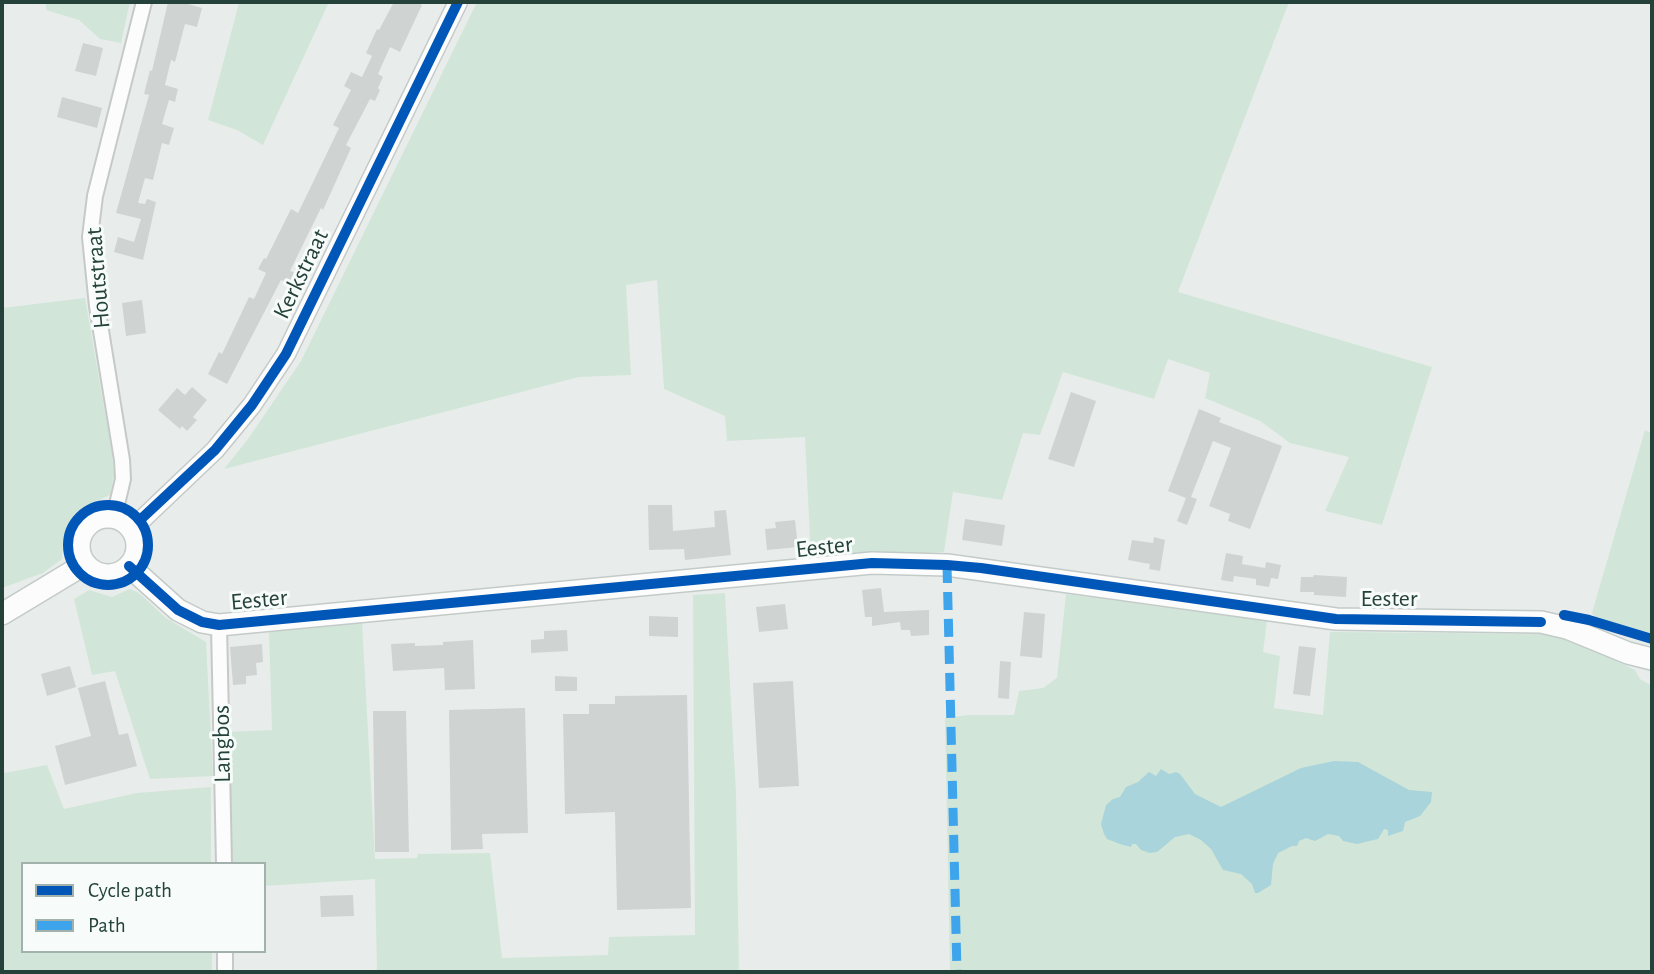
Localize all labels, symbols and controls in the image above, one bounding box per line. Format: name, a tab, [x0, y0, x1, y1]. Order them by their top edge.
street label: Kerkstraat	[267, 224, 335, 324]
street label: Houtstraat	[79, 226, 117, 330]
street label: Eester	[794, 530, 854, 564]
street label: Eester	[229, 583, 289, 617]
street label: Eester	[1360, 585, 1418, 613]
street label: Langbos	[207, 705, 237, 783]
legend	[21, 862, 266, 953]
text: Cycle path	[88, 880, 172, 901]
text: Path	[88, 915, 126, 936]

